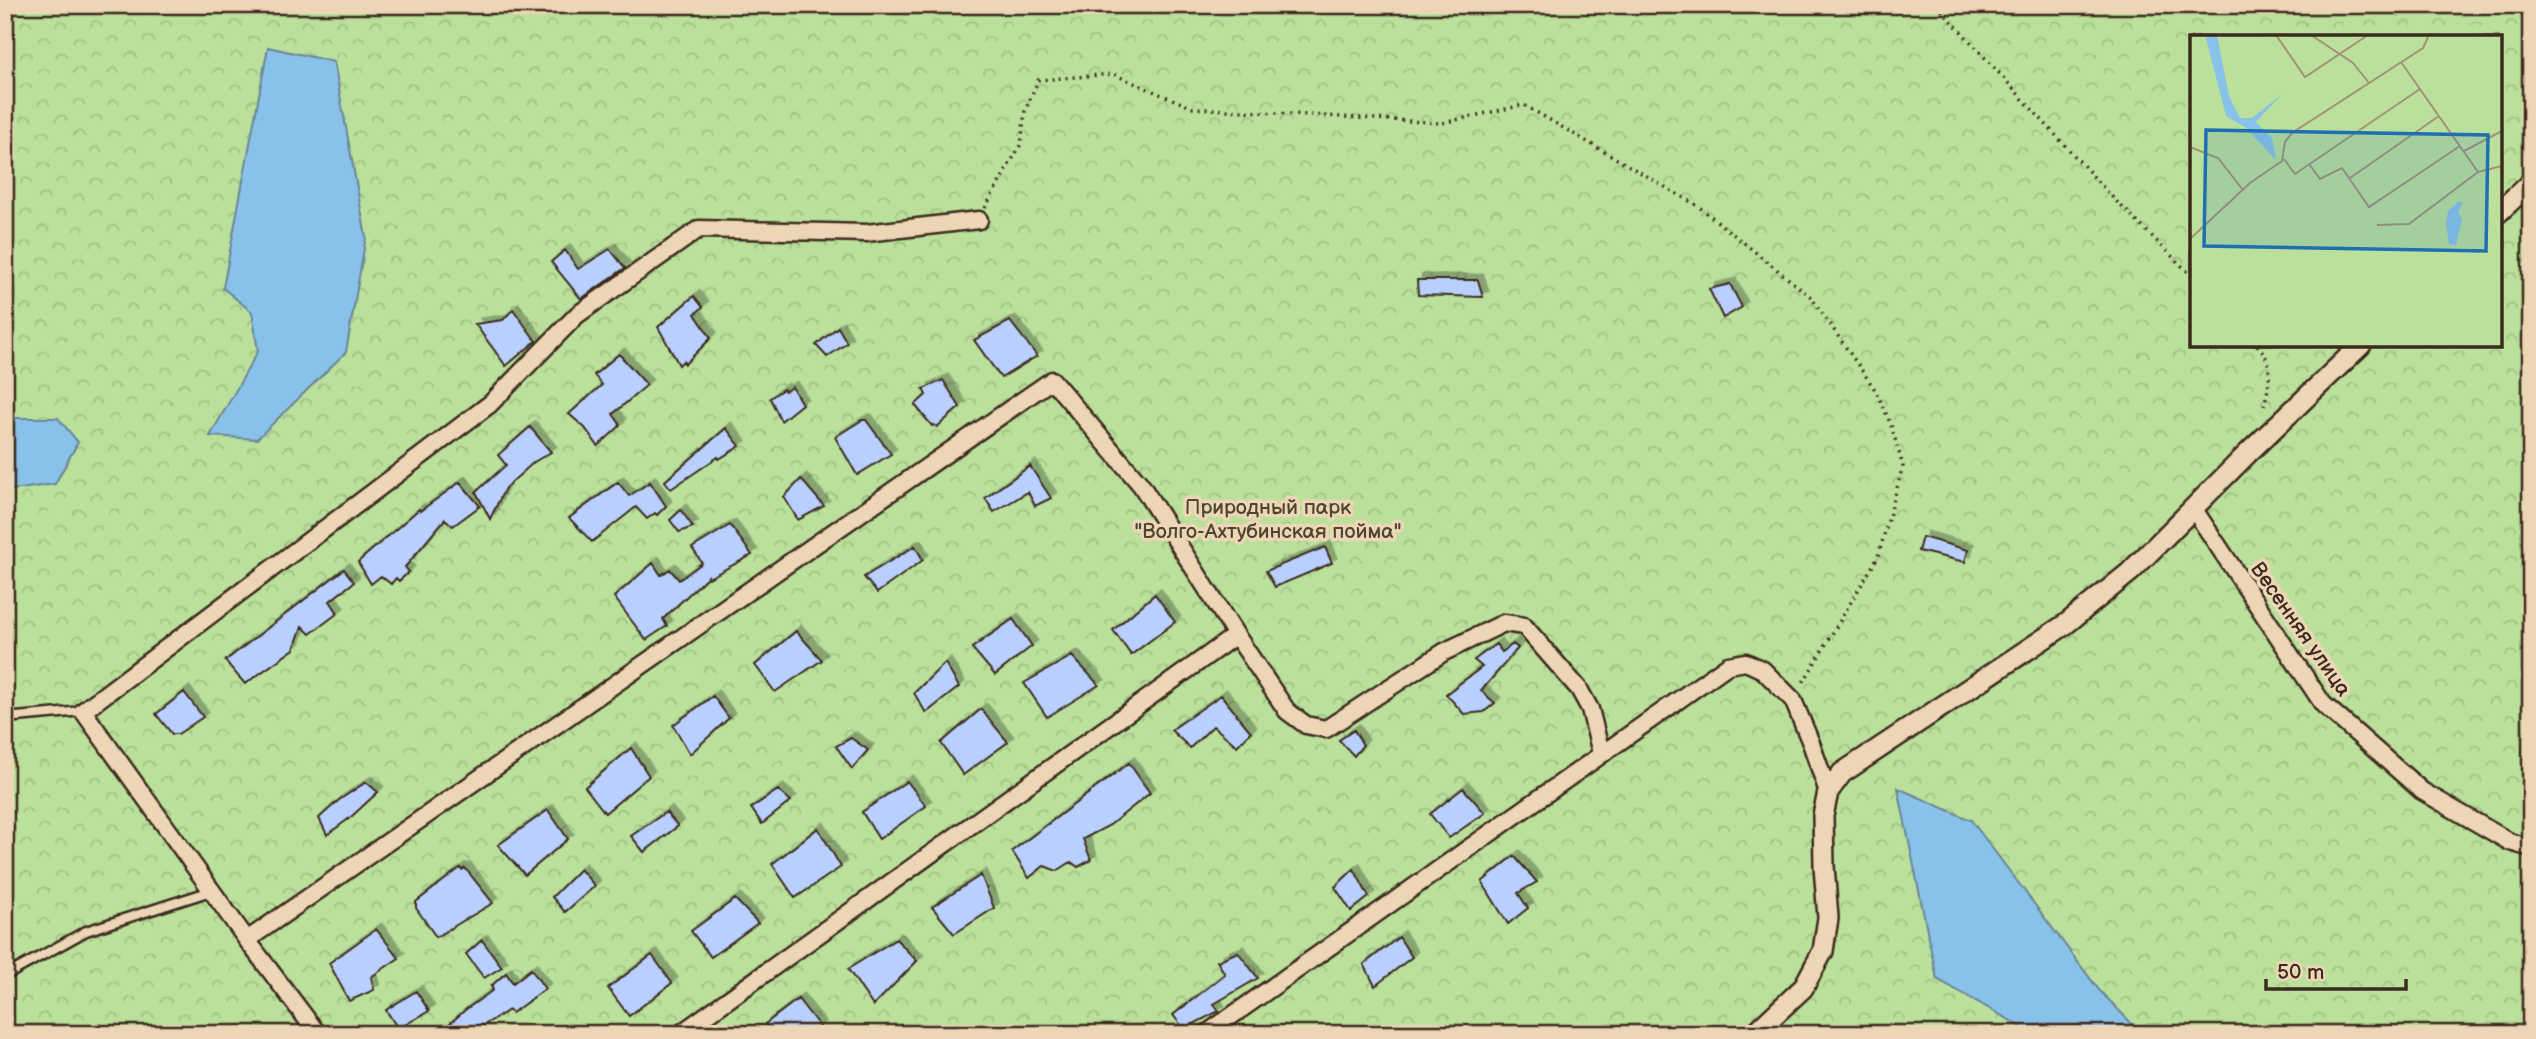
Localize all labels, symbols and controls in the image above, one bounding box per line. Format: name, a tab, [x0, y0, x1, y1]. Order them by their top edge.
inset map	[2190, 35, 2501, 346]
park label: Природный парк "Волго-Ахтубинская пойма"	[1134, 495, 1402, 544]
street label: Весенняя улица	[2245, 557, 2356, 702]
scale bar	[2266, 948, 2406, 992]
text: 50 m	[2277, 960, 2324, 985]

